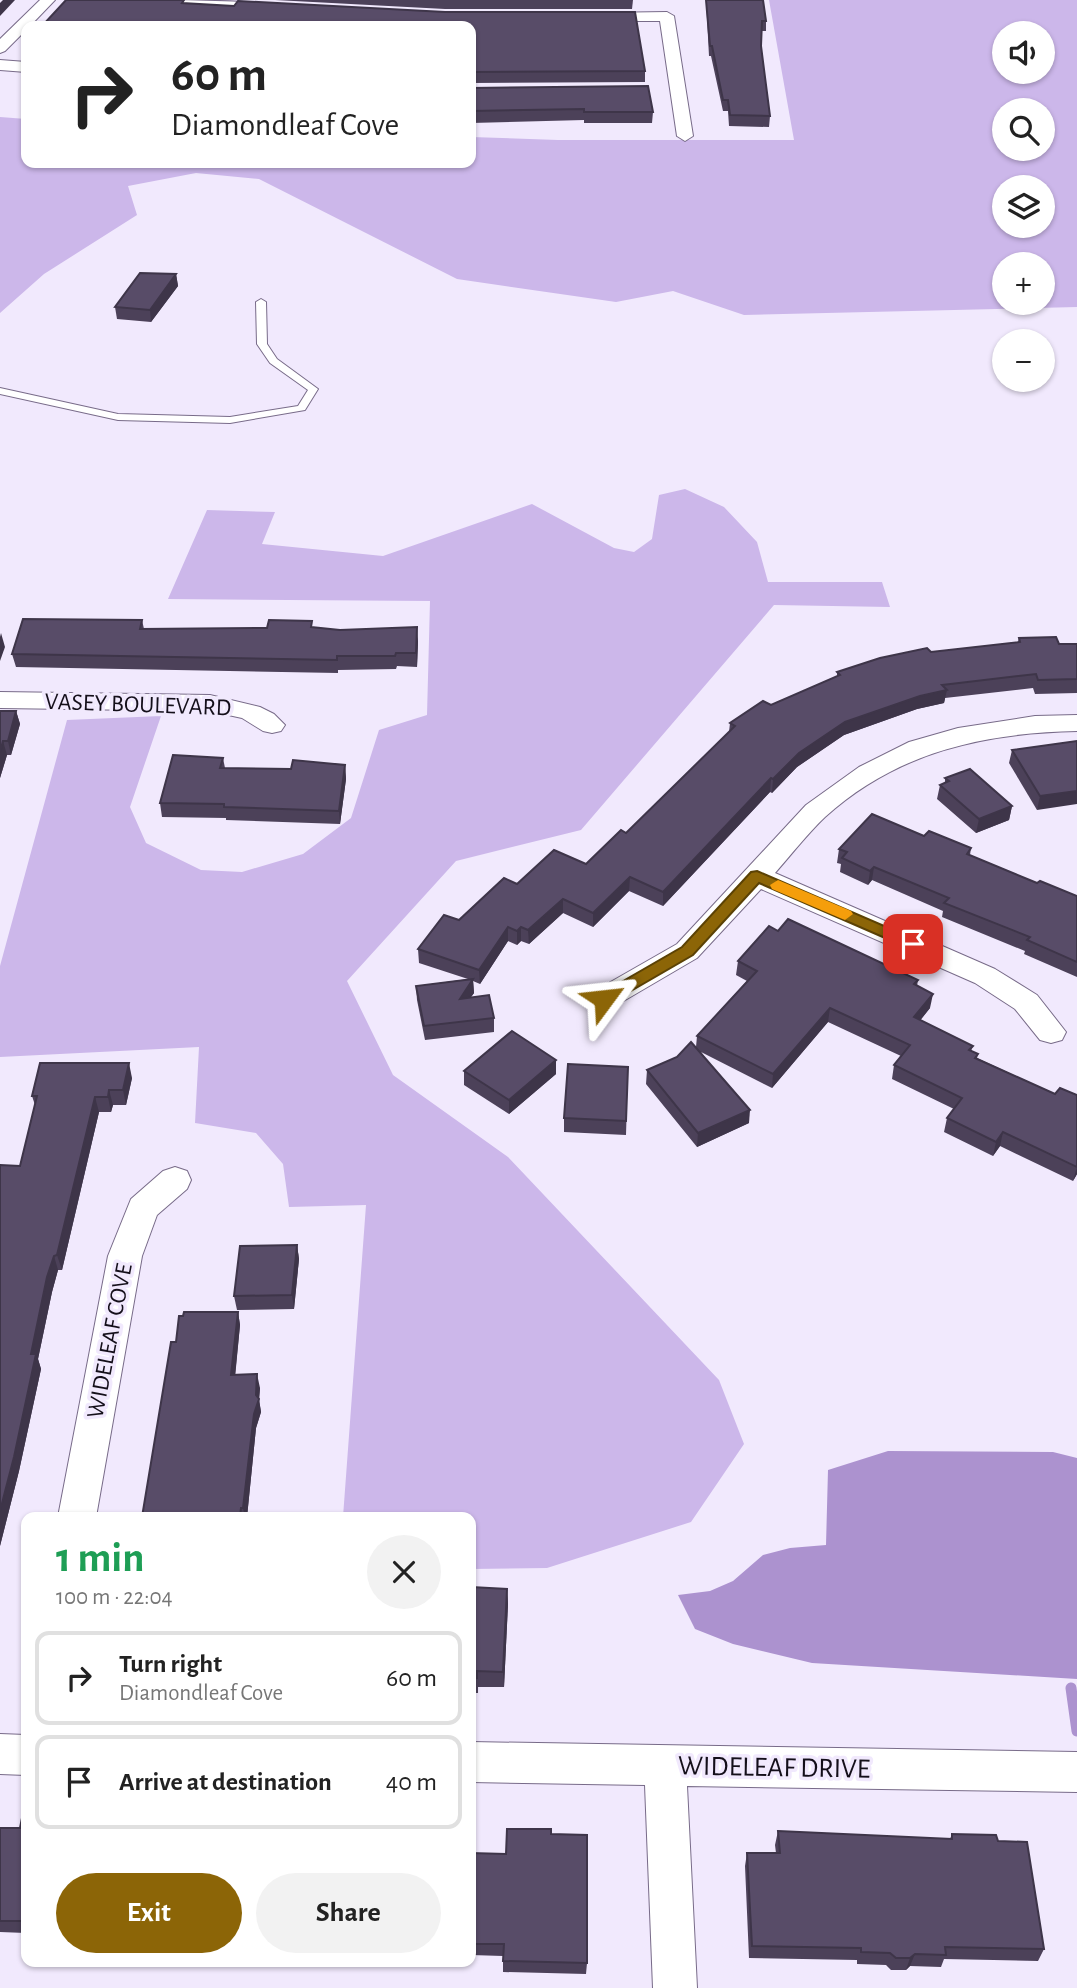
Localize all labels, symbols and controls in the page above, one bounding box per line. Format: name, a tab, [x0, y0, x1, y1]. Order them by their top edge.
map controls	[992, 21, 1055, 392]
button: sound	[992, 21, 1055, 84]
icon: right	[56, 49, 147, 140]
text: 60 m	[171, 51, 267, 100]
button: search	[992, 98, 1055, 161]
text: Diamondleaf Cove	[171, 109, 399, 141]
button: layers	[992, 175, 1055, 238]
button: +	[992, 252, 1055, 315]
button: −	[992, 329, 1055, 392]
street label: VASEY BOULEVARD	[44, 690, 232, 720]
pin	[883, 914, 943, 974]
icon: arrive	[894, 925, 932, 963]
position arrow	[567, 962, 641, 1036]
street label: WIDELEAF COVE	[83, 1261, 137, 1420]
button: close	[367, 1535, 441, 1609]
text: 1 min	[56, 1537, 145, 1579]
text: 100 m · 22:04	[56, 1586, 173, 1609]
text: Turn right	[119, 1651, 222, 1677]
icon: right	[60, 1659, 98, 1697]
text: 60 m	[386, 1665, 437, 1691]
text: Diamondleaf Cove	[119, 1682, 283, 1705]
street label: WIDELEAF DRIVE	[678, 1752, 870, 1784]
icon: arrive	[60, 1763, 98, 1801]
text: Arrive at destination	[119, 1769, 332, 1795]
text: 40 m	[386, 1769, 437, 1795]
button: Exit	[56, 1873, 242, 1953]
button: Share	[256, 1873, 441, 1953]

